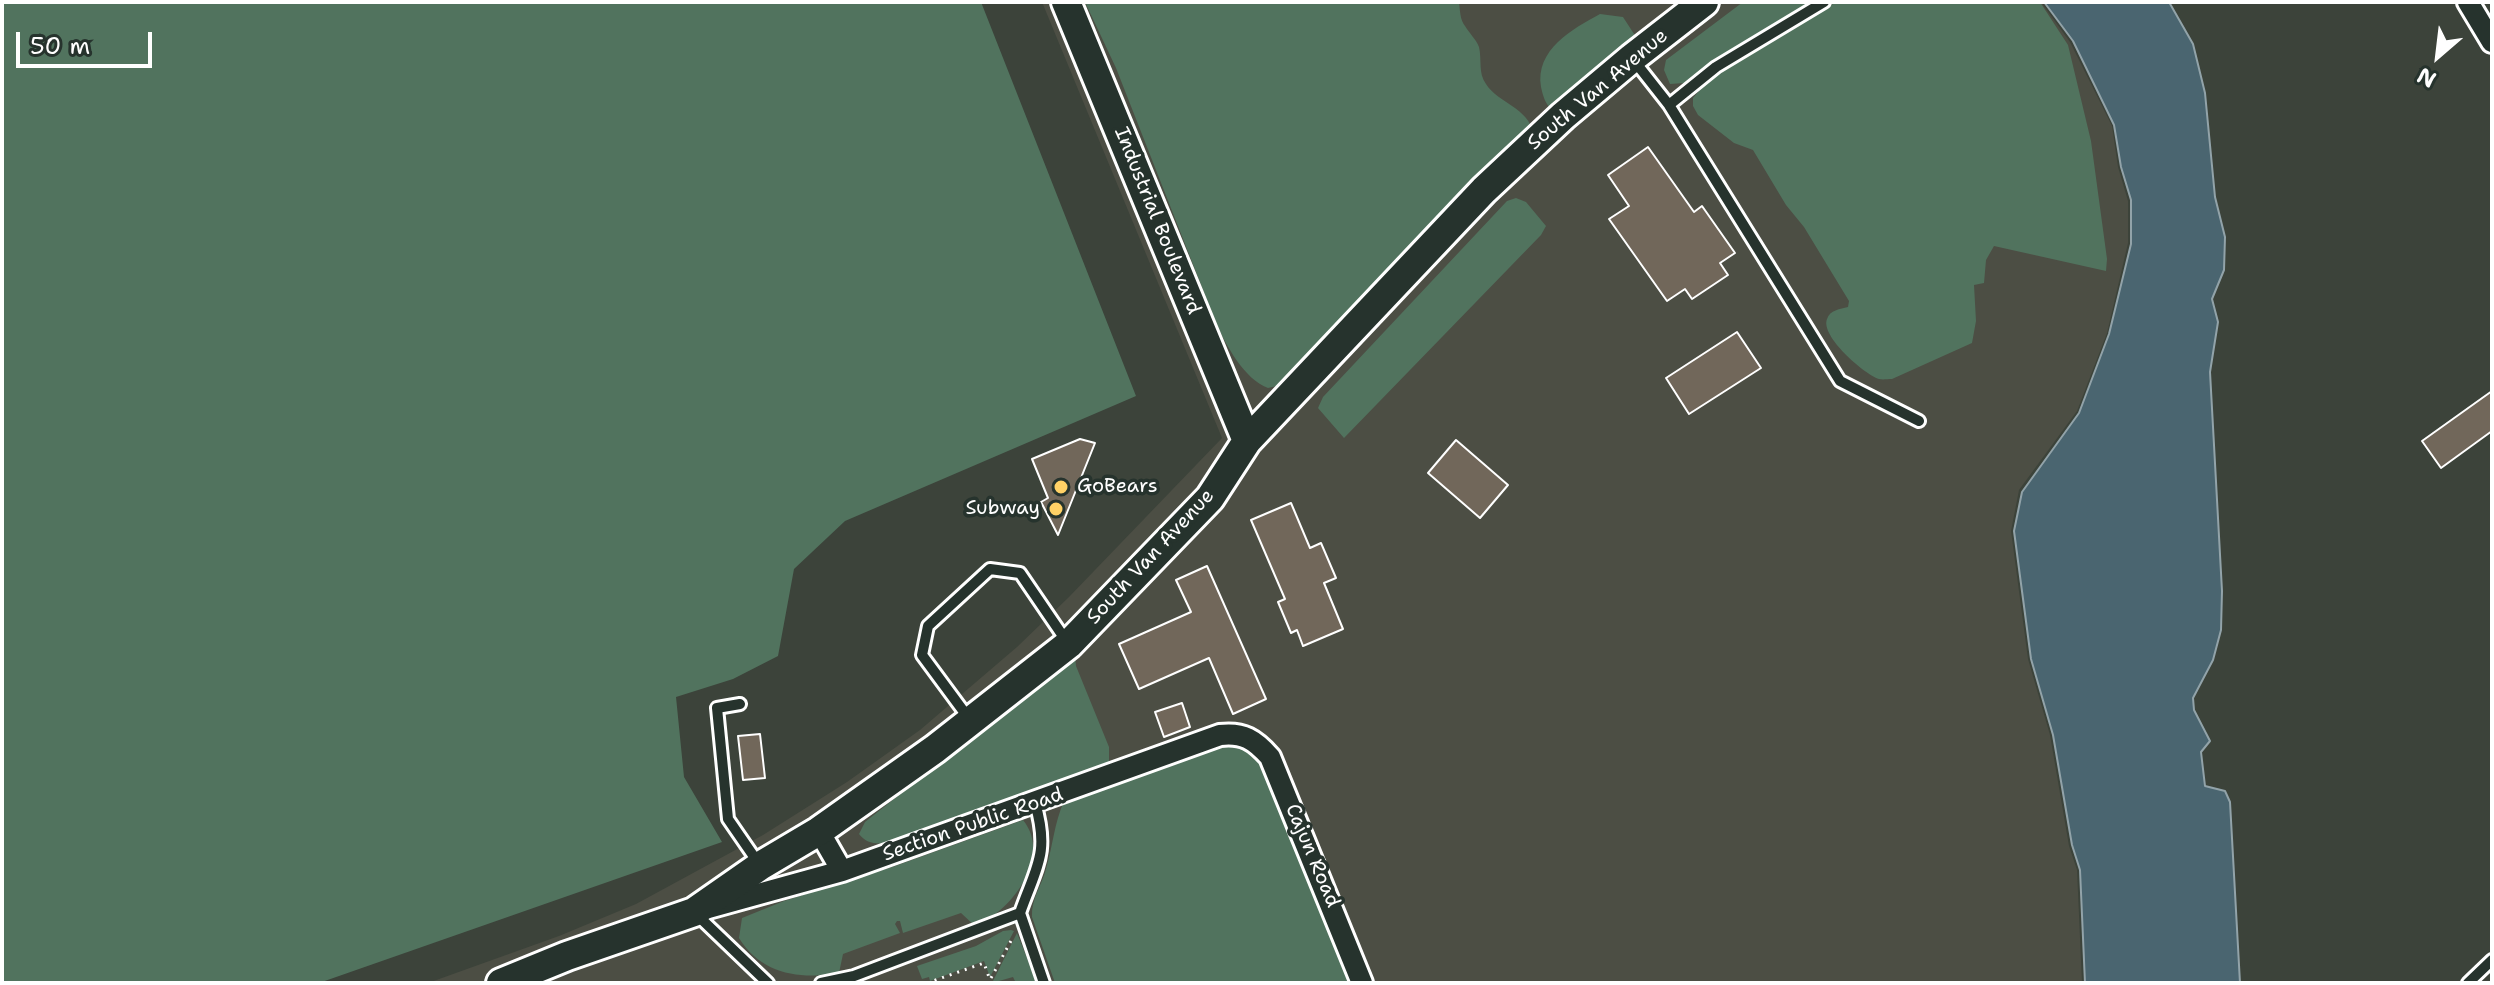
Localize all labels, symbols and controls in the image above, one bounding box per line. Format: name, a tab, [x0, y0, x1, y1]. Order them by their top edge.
scale bar	[20, 16, 156, 66]
north arrow	[2398, 16, 2478, 96]
street label: South Van Avenue	[1523, 24, 1673, 156]
text: 50 m	[30, 30, 90, 62]
text: N	[2412, 61, 2441, 95]
street label: Industrial Boulevard	[1108, 124, 1206, 318]
place label: GoBears	[1077, 475, 1158, 499]
marker: GoBears	[1052, 478, 1070, 496]
street label: South Van Avenue	[1082, 484, 1220, 630]
place label: Subway	[965, 497, 1040, 521]
marker: Subway	[1047, 500, 1065, 518]
street label: Section Public Road	[880, 783, 1066, 867]
street label: Cajun Road	[1279, 801, 1345, 911]

